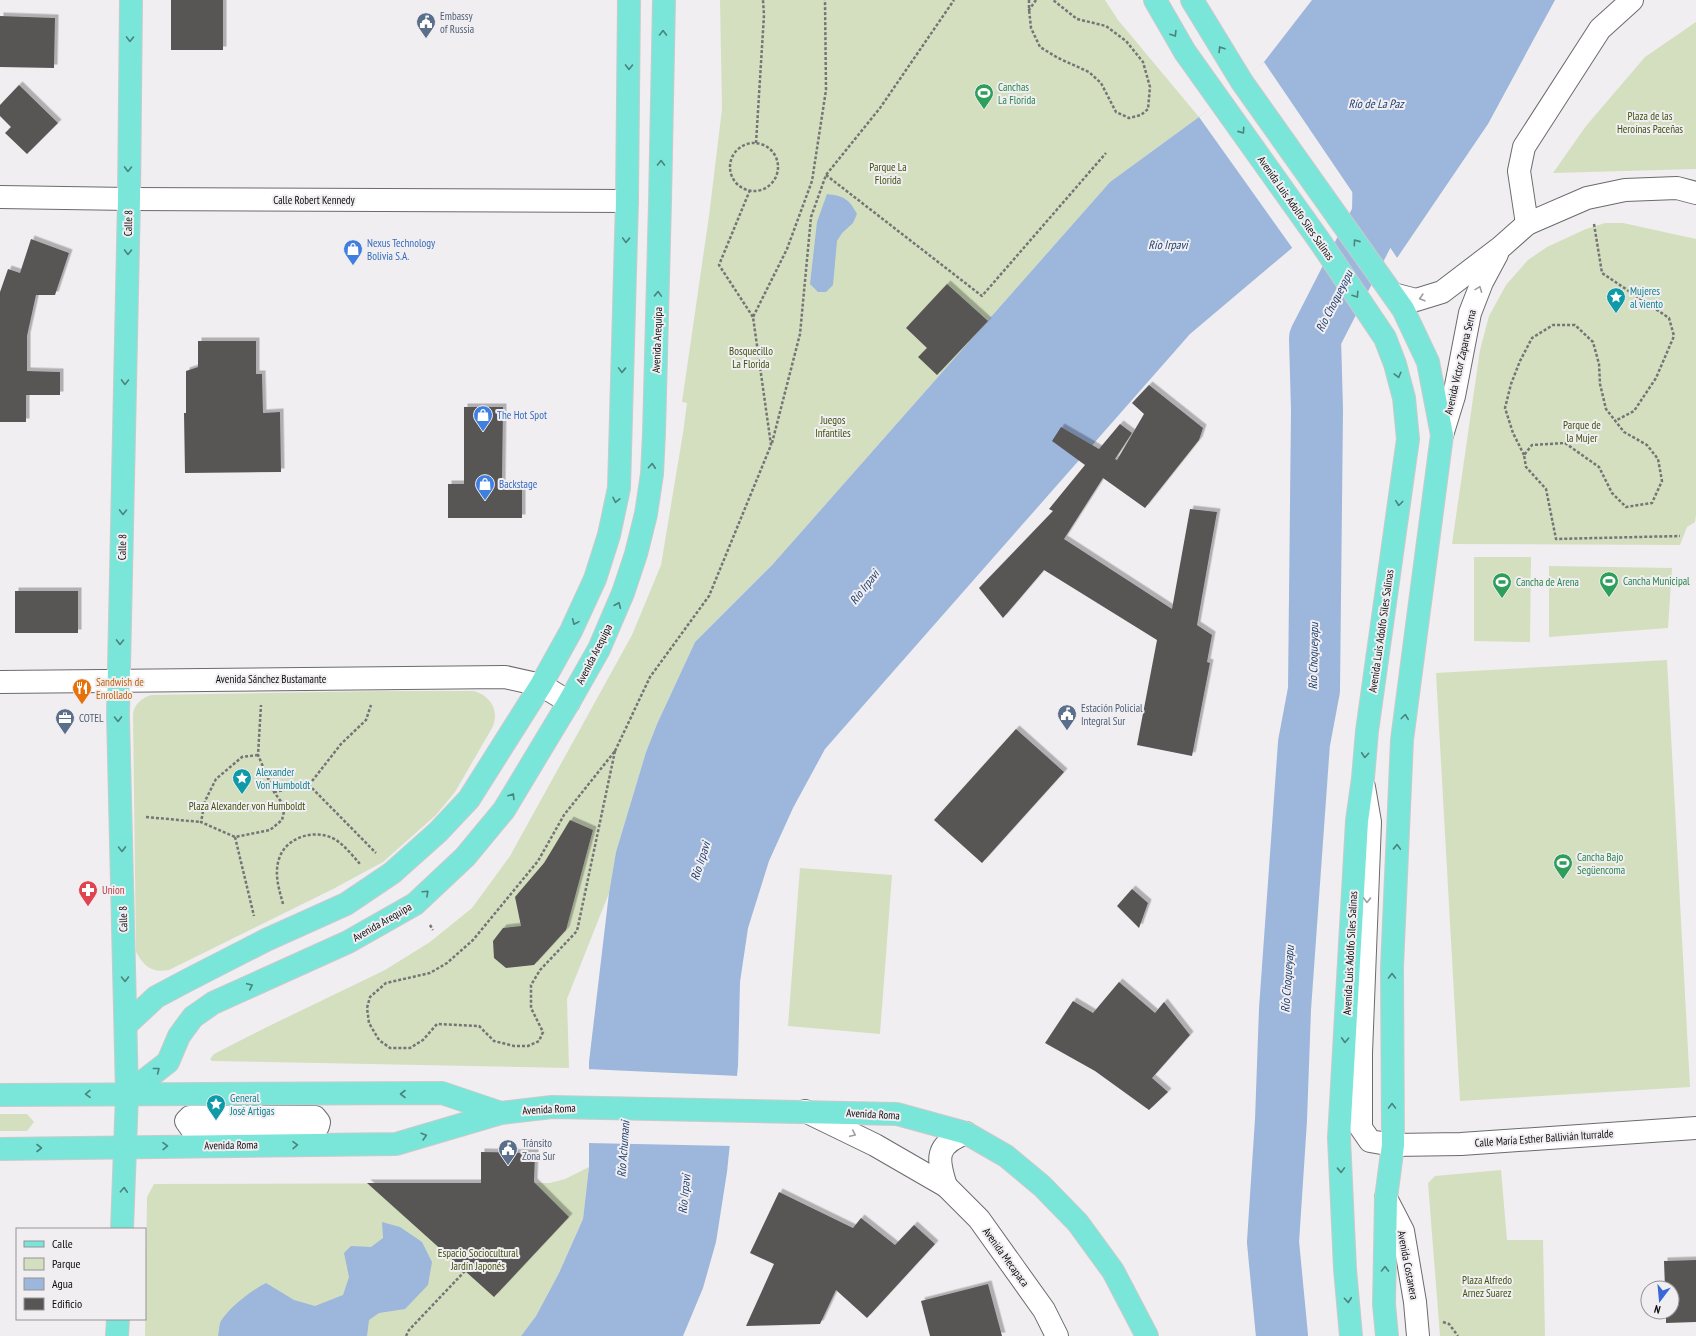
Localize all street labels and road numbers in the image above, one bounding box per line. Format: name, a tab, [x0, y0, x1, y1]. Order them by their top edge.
street label: Avenida Luis Adolfo Siles Salinas	[1255, 153, 1337, 263]
street label: Calle Robert Kennedy	[273, 193, 356, 207]
street label: Calle 8	[121, 210, 135, 236]
street label: Avenida Arequipa	[649, 307, 665, 373]
street label: Avenida Víctor Zapana Serna	[1441, 308, 1479, 416]
street label: Calle 8	[115, 534, 129, 560]
street label: Avenida Luis Adolfo Siles Salinas	[1365, 568, 1397, 693]
street label: Avenida Arequipa	[573, 621, 615, 687]
street label: Avenida Sánchez Bustamante	[216, 672, 327, 686]
street label: Avenida Luis Adolfo Siles Salinas	[1340, 890, 1360, 1015]
street label: Avenida Arequipa	[350, 899, 414, 945]
street label: Calle 8	[116, 906, 130, 932]
street label: Avenida Roma	[522, 1101, 576, 1117]
street label: Avenida Roma	[846, 1106, 900, 1122]
street label: Calle María Esther Ballivián Iturralde	[1474, 1126, 1614, 1150]
street label: Avenida Roma	[204, 1138, 258, 1152]
street label: Avenida Mecapaca	[980, 1225, 1032, 1289]
street label: Avenida Costanera	[1394, 1229, 1422, 1301]

